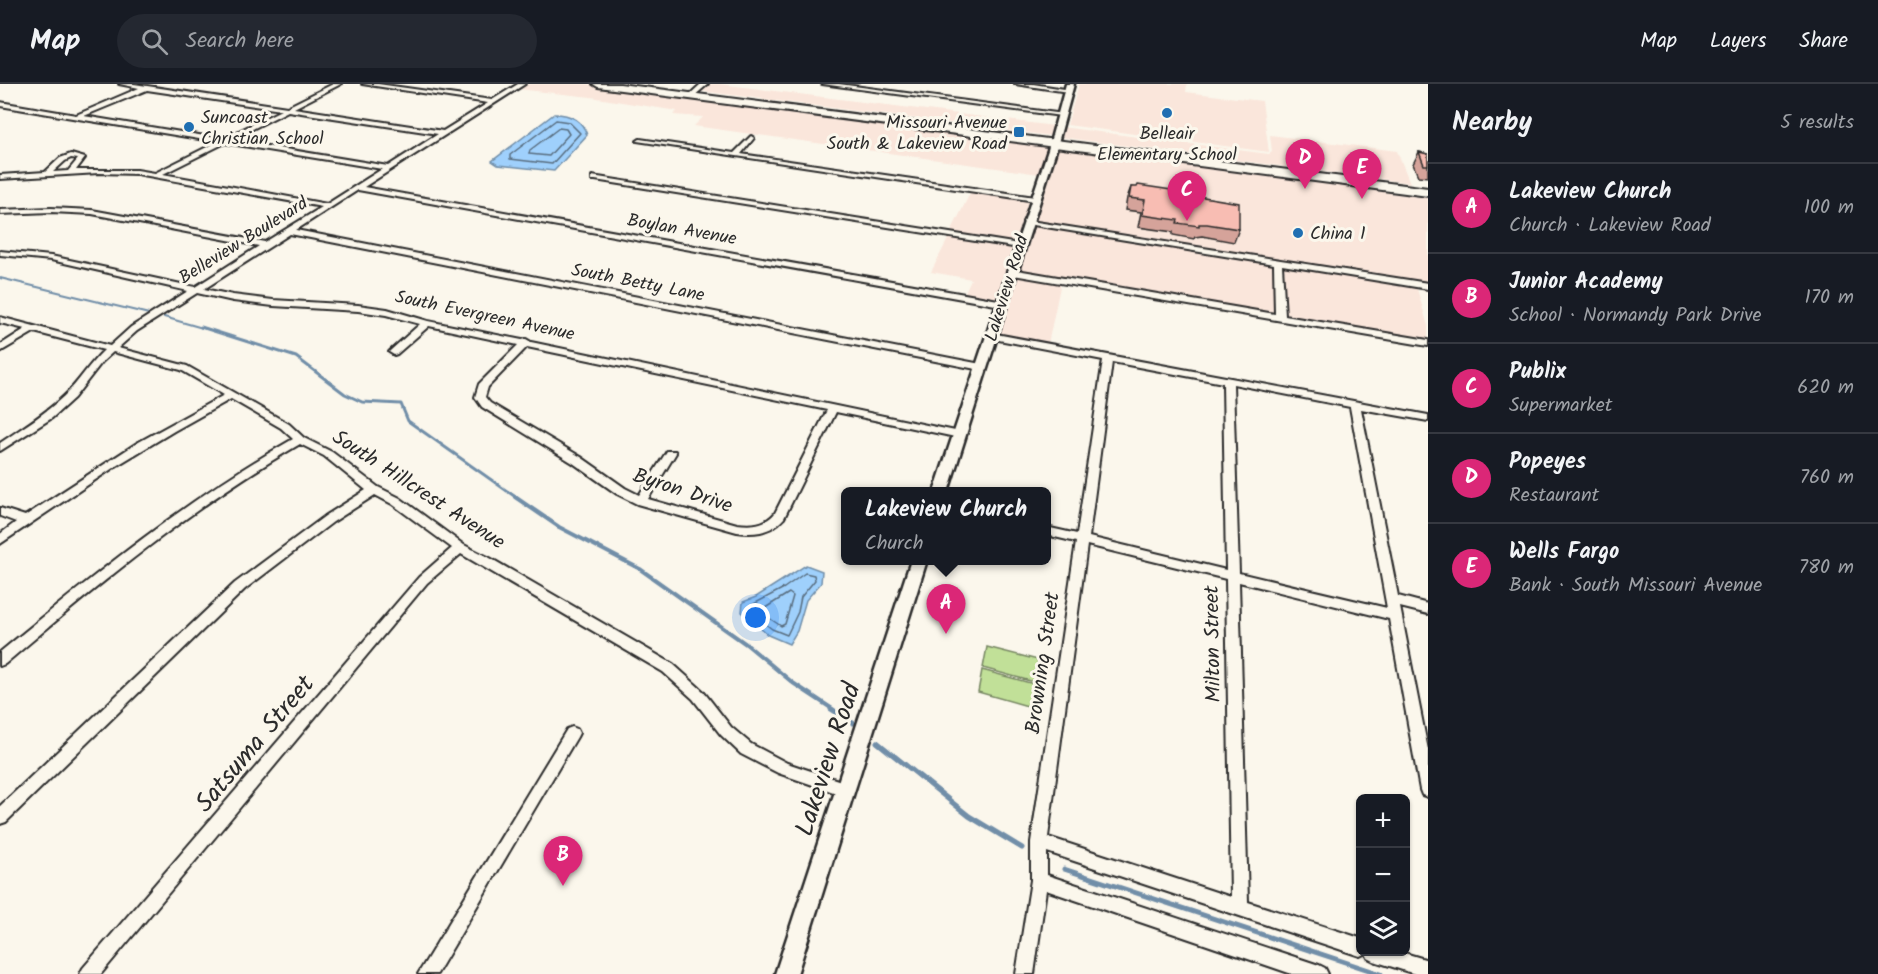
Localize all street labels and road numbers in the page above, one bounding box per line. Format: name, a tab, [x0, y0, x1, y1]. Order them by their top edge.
street label: Belleview Boulevard	[174, 189, 315, 293]
street label: Boylan Avenue	[625, 207, 739, 254]
street label: Lakeview Road	[977, 231, 1038, 345]
street label: South Betty Lane	[569, 256, 707, 311]
street label: South Evergreen Avenue	[392, 283, 577, 350]
street label: South Hillcrest Avenue	[325, 422, 512, 559]
street label: Byron Drive	[628, 460, 737, 523]
street label: Milton Street	[1196, 584, 1231, 703]
street label: Browning Street	[1017, 589, 1070, 736]
street label: Satsuma Street	[185, 665, 327, 822]
street label: Lakeview Road	[784, 676, 874, 842]

